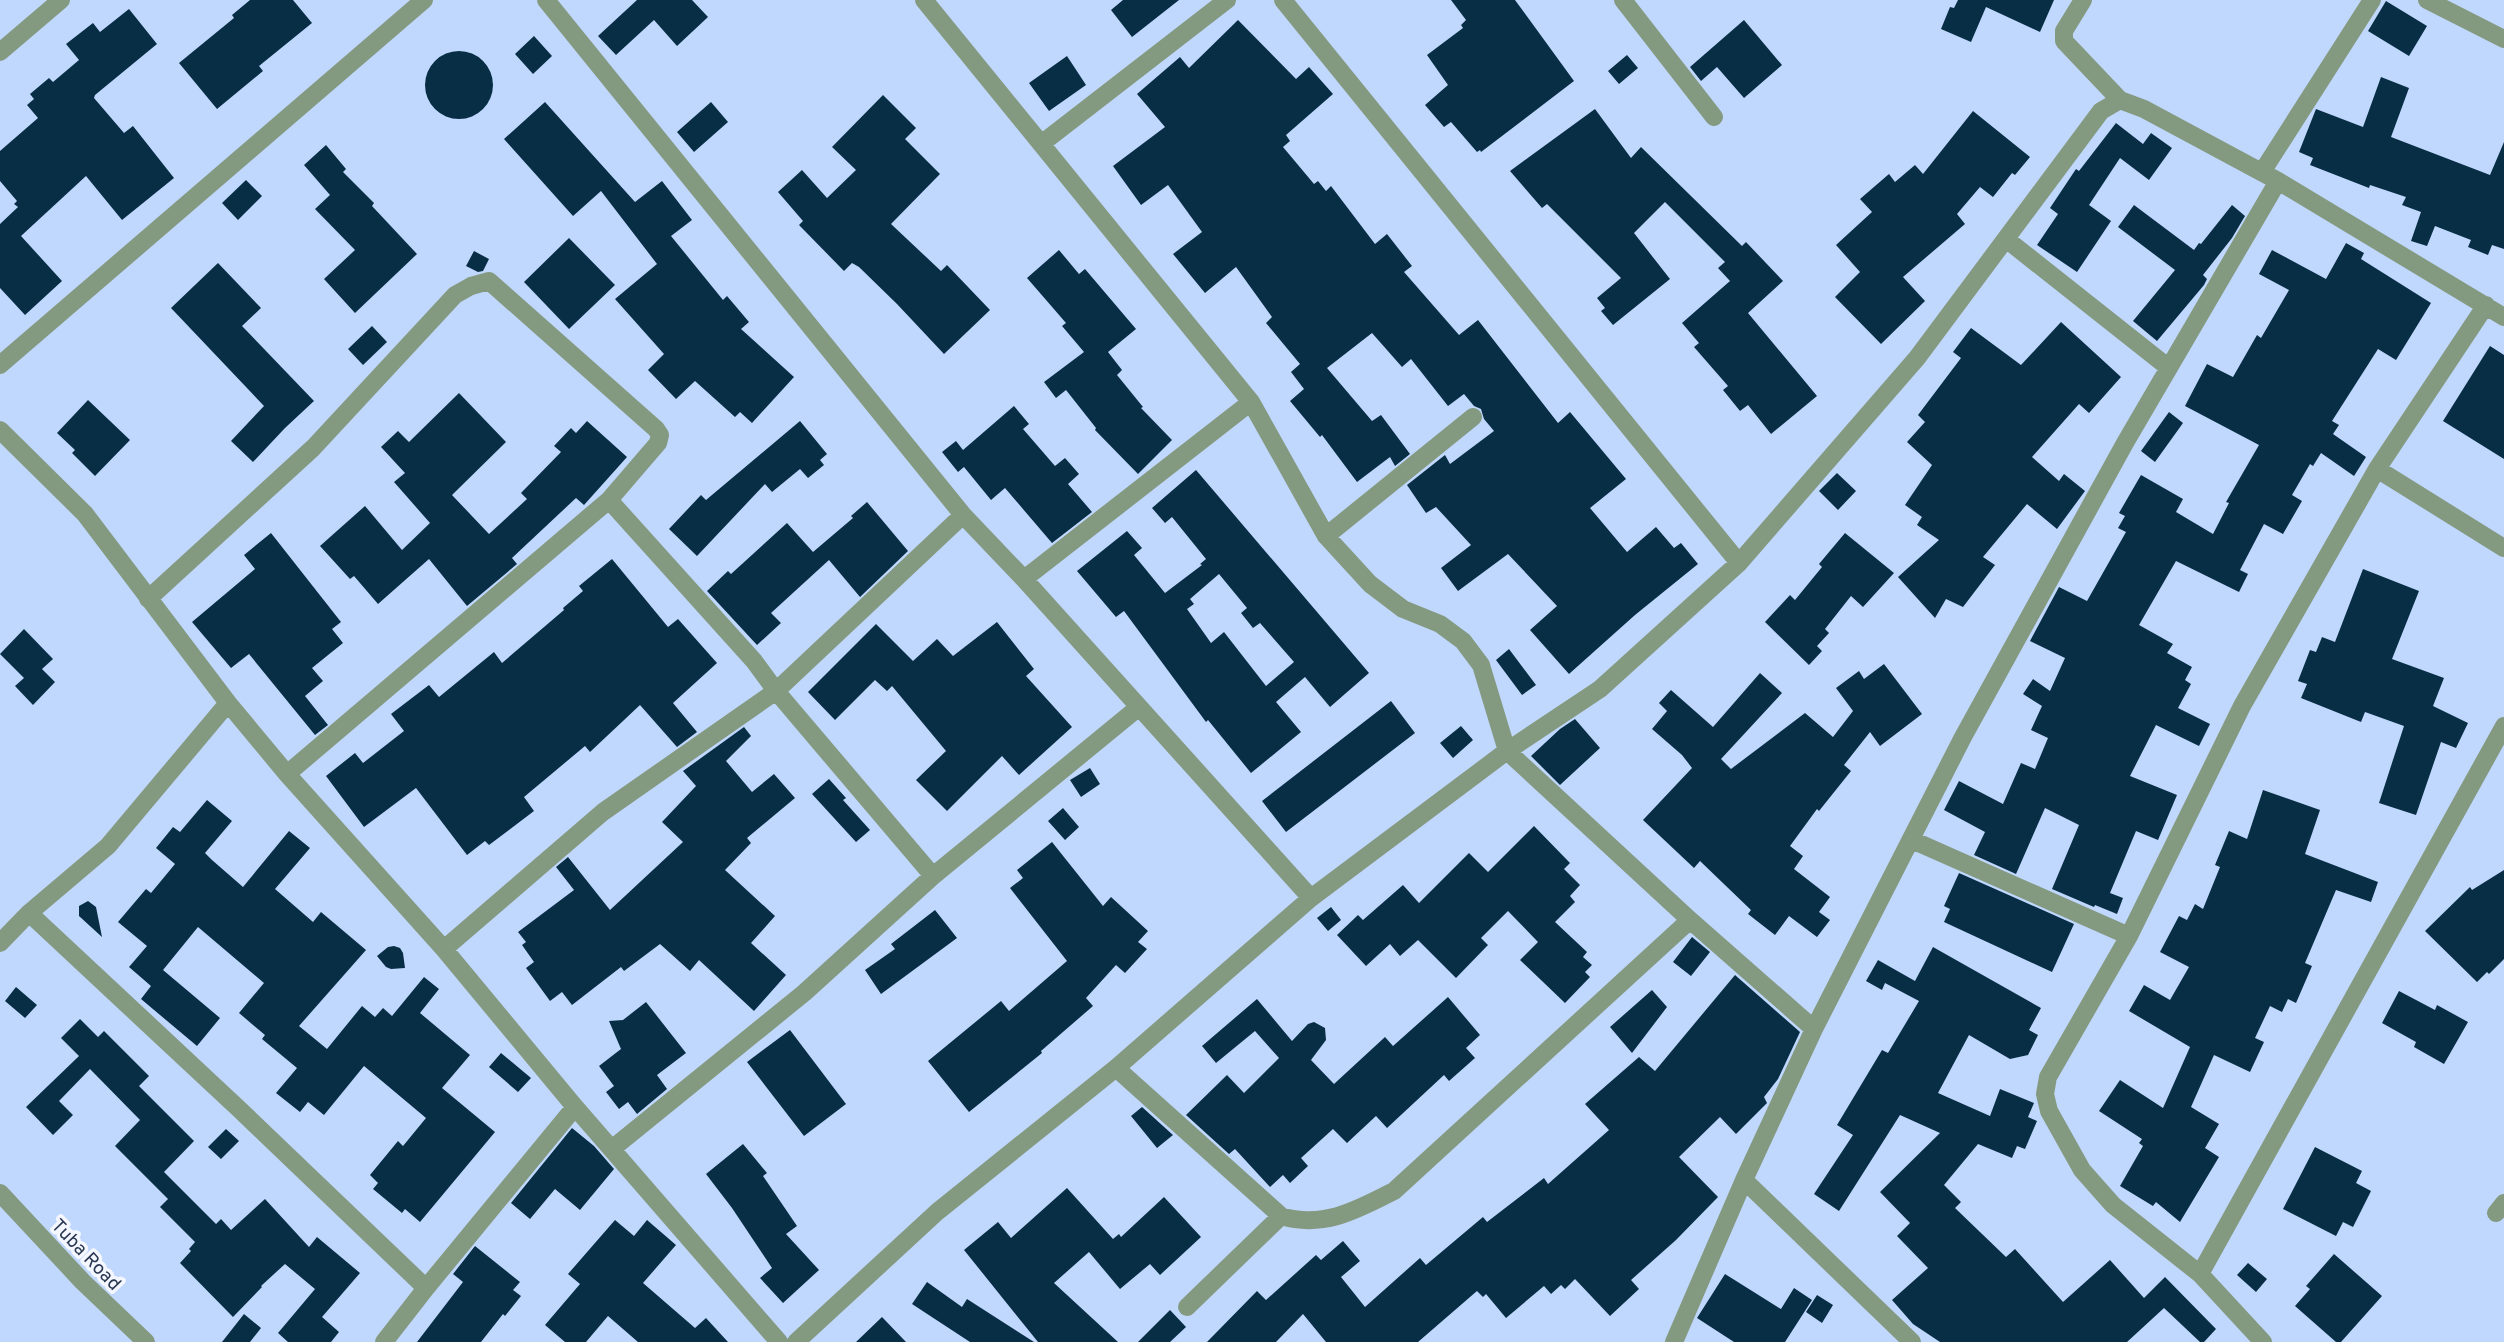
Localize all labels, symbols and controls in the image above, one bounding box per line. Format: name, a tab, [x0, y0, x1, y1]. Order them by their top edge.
street label: Tuba Road	[46, 1215, 126, 1296]

